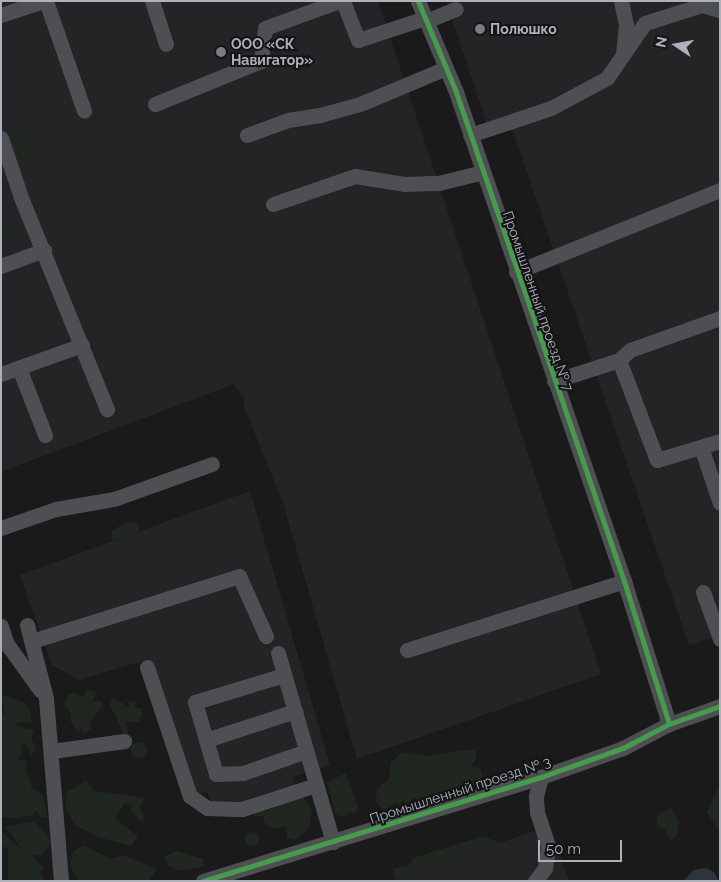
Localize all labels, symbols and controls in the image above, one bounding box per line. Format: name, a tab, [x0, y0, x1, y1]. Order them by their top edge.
north arrow	[651, 20, 701, 70]
place label: Полюшко	[490, 21, 557, 37]
marker: Полюшко	[474, 23, 486, 35]
text: N	[652, 35, 670, 49]
place label: ООО «СК Навигатор»	[231, 36, 313, 68]
marker: ООО «СК Навигатор»	[215, 46, 227, 58]
street label: Промышленный проезд № 7	[499, 209, 577, 393]
street label: Промышленный проезд № 3	[367, 753, 553, 827]
scale bar	[541, 830, 625, 862]
text: 50 m	[546, 840, 581, 858]

